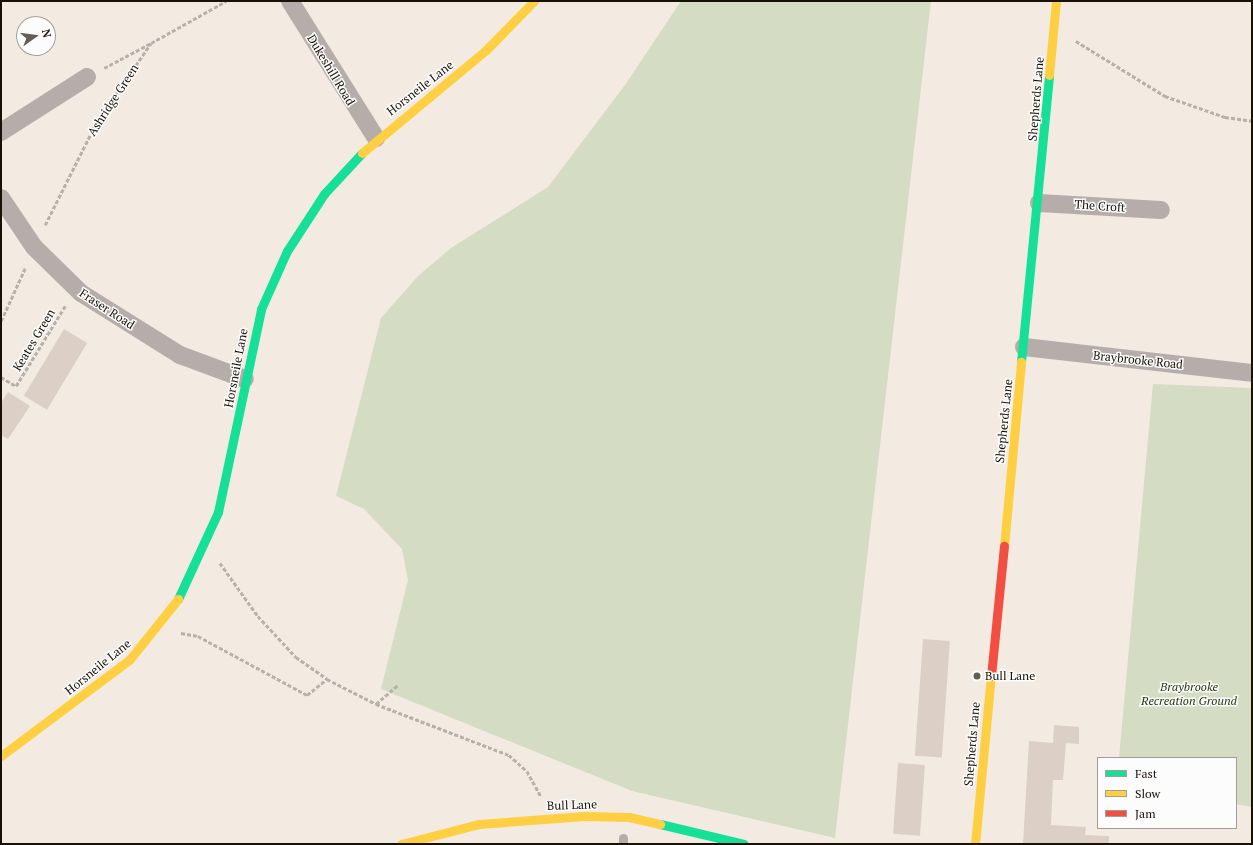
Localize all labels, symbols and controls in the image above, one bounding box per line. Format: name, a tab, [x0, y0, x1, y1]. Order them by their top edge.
north arrow	[16, 16, 56, 56]
text: N	[39, 28, 54, 39]
street label: Dukeshill Road	[304, 32, 358, 108]
street label: Shepherds Lane	[1025, 56, 1047, 142]
street label: Horsneile Lane	[384, 58, 456, 118]
street label: Ashridge Green	[84, 61, 142, 139]
street label: The Croft	[1074, 197, 1126, 215]
street label: Fraser Road	[77, 286, 137, 332]
street label: Keates Green	[10, 306, 58, 374]
street label: Horsneile Lane	[221, 327, 251, 409]
street label: Braybrooke Road	[1092, 348, 1184, 372]
street label: Shepherds Lane	[992, 378, 1016, 464]
street label: Horsneile Lane	[62, 636, 134, 698]
place label: Bull Lane	[985, 669, 1035, 683]
marker: Bull Lane	[972, 671, 982, 681]
park label: Braybrooke Recreation Ground	[1141, 680, 1237, 708]
street label: Shepherds Lane	[961, 701, 983, 787]
legend	[1097, 757, 1237, 829]
text: Fast	[1135, 766, 1157, 781]
text: Slow	[1135, 786, 1160, 801]
street label: Bull Lane	[547, 797, 597, 813]
text: Jam	[1135, 806, 1156, 821]

